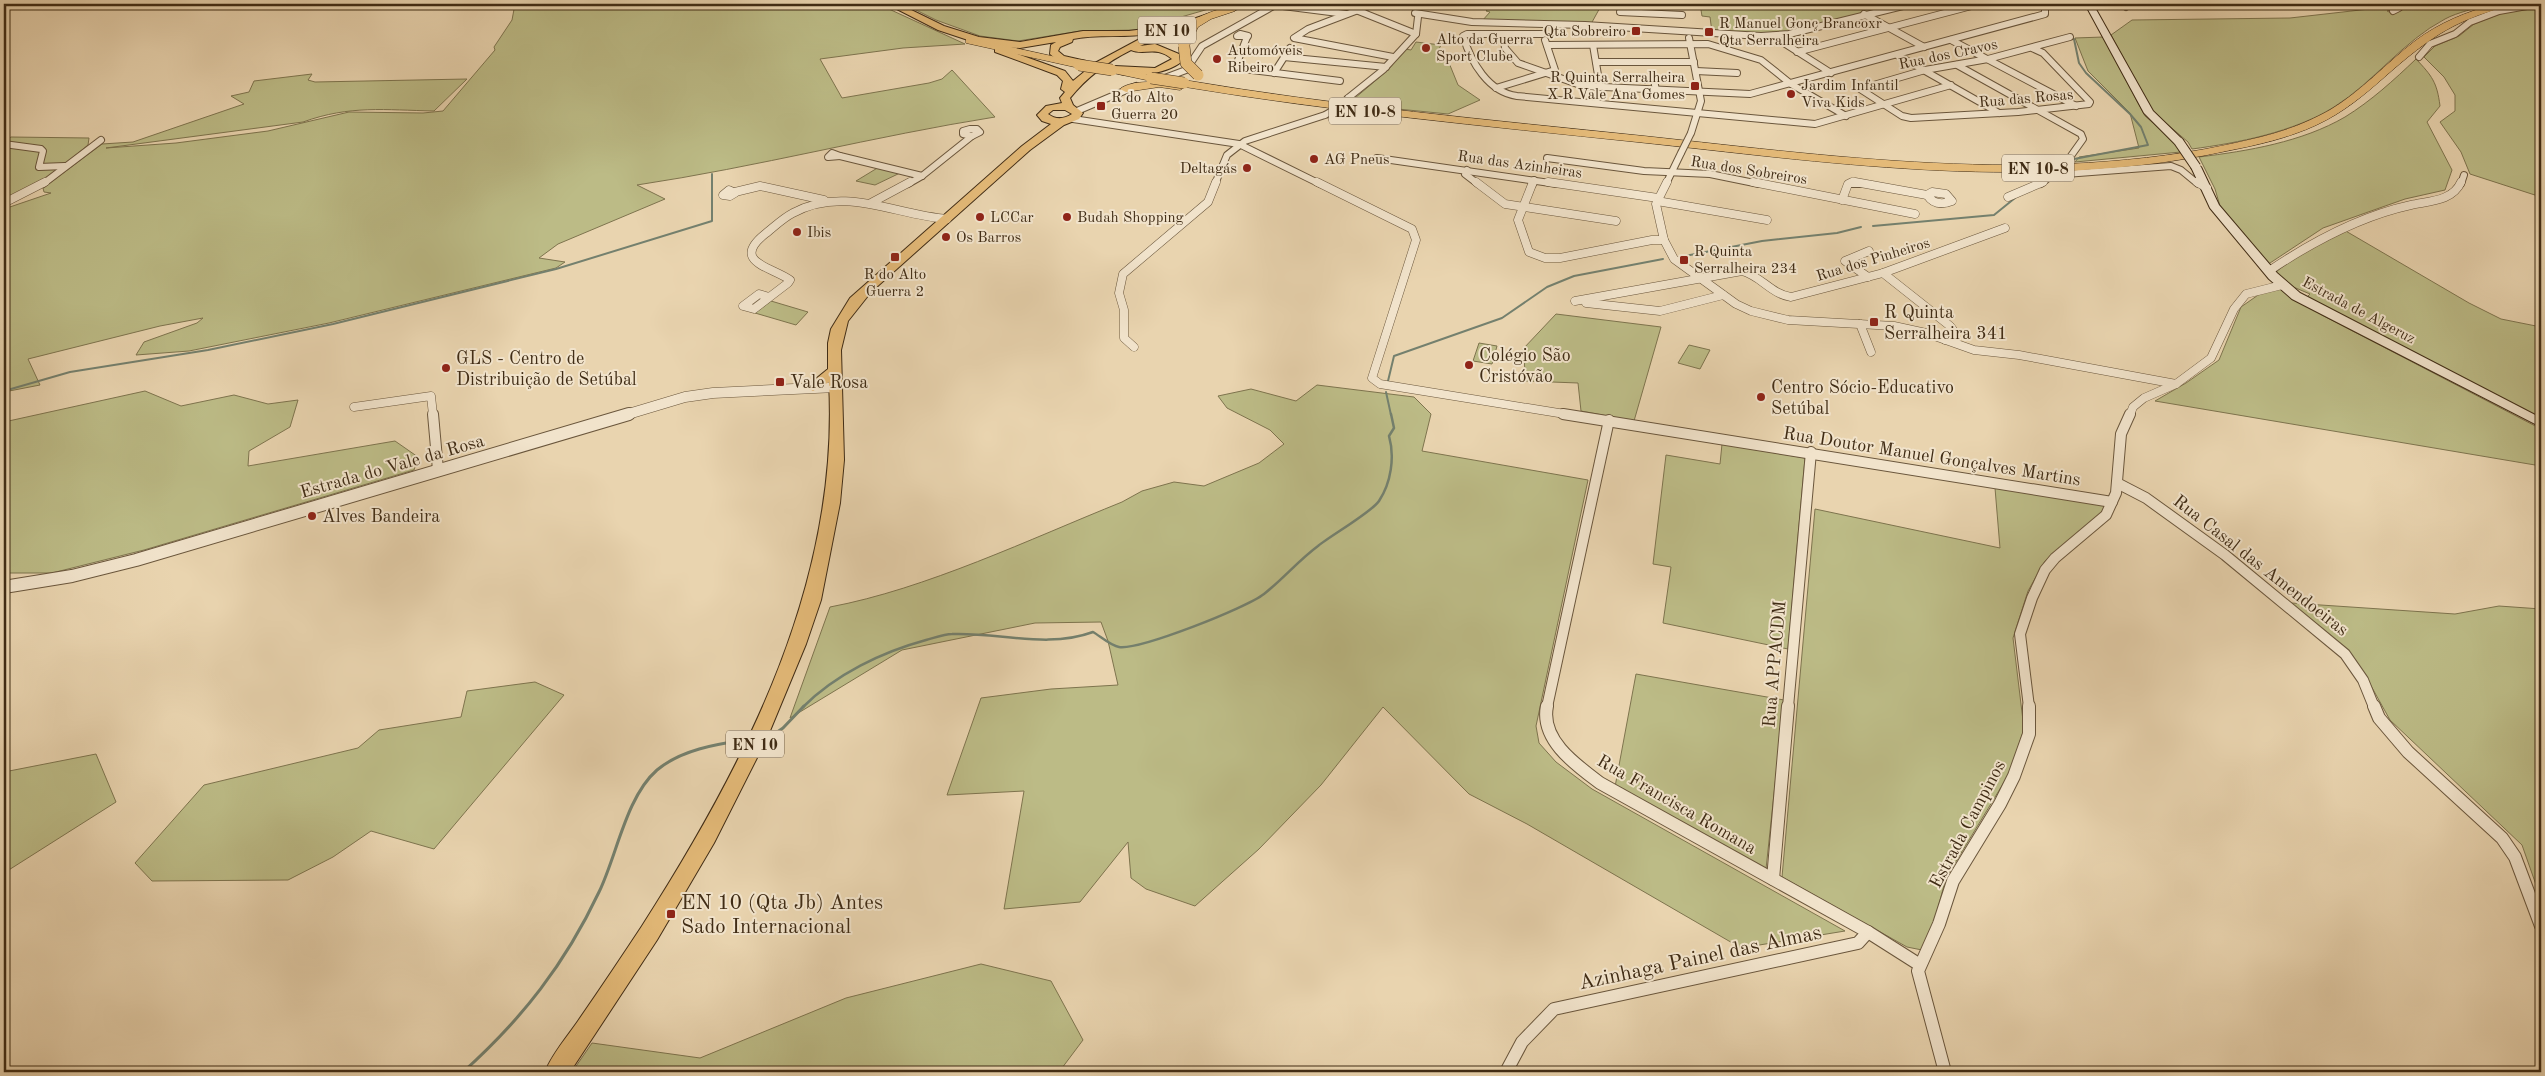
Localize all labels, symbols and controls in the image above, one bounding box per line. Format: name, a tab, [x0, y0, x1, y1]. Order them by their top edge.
road number: EN 10	[1138, 16, 1196, 44]
place label: R Manuel Gonç Brancoxr Qta Serralheira	[1719, 17, 1882, 49]
place label: Qta Sobreiro	[1544, 25, 1626, 40]
marker: Qta Sobreiro	[1630, 25, 1642, 37]
marker: R Manuel Gonç Brancoxr Qta Serralheira	[1703, 26, 1715, 38]
place label: Alto da Guerra Sport Clube	[1436, 33, 1534, 65]
street label: Rua dos Cravos	[1898, 38, 1999, 73]
marker: Alto da Guerra Sport Clube	[1420, 42, 1432, 54]
place label: Automóveis Ribeiro	[1227, 44, 1303, 76]
marker: Automóveis Ribeiro	[1211, 53, 1223, 65]
place label: R Quinta Serralheira X R Vale Ana Gomes	[1547, 71, 1686, 103]
place label: Jardim Infantil Viva Kids	[1801, 79, 1898, 111]
marker: R Quinta Serralheira X R Vale Ana Gomes	[1689, 80, 1701, 92]
marker: Jardim Infantil Viva Kids	[1785, 88, 1797, 100]
street label: Rua das Rosas	[1978, 88, 2074, 111]
place label: R do Alto Guerra 20	[1111, 91, 1178, 123]
road number: EN 10-8	[1329, 98, 1401, 124]
marker: R do Alto Guerra 20	[1095, 100, 1107, 112]
street label: Rua das Azinheiras	[1457, 149, 1583, 182]
marker: AG Pneus	[1308, 153, 1320, 165]
place label: AG Pneus	[1324, 153, 1389, 168]
road number: EN 10-8	[2002, 154, 2074, 182]
street label: Rua dos Sobreiros	[1689, 155, 1808, 188]
place label: Deltagás	[1180, 162, 1237, 177]
marker: Deltagás	[1241, 162, 1253, 174]
marker: LCCar	[974, 211, 986, 223]
place label: LCCar	[990, 211, 1034, 226]
marker: Budah Shopping	[1061, 211, 1073, 223]
place label: Budah Shopping	[1077, 211, 1184, 226]
marker: Ibis	[791, 226, 803, 238]
place label: Ibis	[807, 226, 831, 241]
marker: Os Barros	[940, 231, 952, 243]
place label: Os Barros	[956, 231, 1021, 246]
street label: Rua dos Pinheiros	[1815, 236, 1932, 285]
place label: R Quinta Serralheira 234	[1694, 245, 1797, 277]
marker: R do Alto Guerra 2	[889, 251, 901, 263]
marker: R Quinta Serralheira 234	[1678, 254, 1690, 266]
place label: R do Alto Guerra 2	[864, 268, 926, 300]
street label: Estrada de Algeruz	[2299, 275, 2417, 347]
place label: R Quinta Serralheira 341	[1884, 304, 2008, 343]
marker: R Quinta Serralheira 341	[1868, 316, 1880, 328]
place label: Colégio São Cristóvão	[1479, 347, 1571, 386]
place label: GLS - Centro de Distribuição de Setúbal	[456, 350, 637, 389]
marker: Colégio São Cristóvão	[1463, 359, 1475, 371]
marker: GLS - Centro de Distribuição de Setúbal	[440, 362, 452, 374]
place label: Vale Rosa	[790, 374, 868, 392]
marker: Vale Rosa	[774, 376, 786, 388]
place label: Centro Sócio-Educativo Setúbal	[1771, 379, 1954, 418]
marker: Centro Sócio-Educativo Setúbal	[1755, 391, 1767, 403]
street label: Rua Doutor Manuel Gonçalves Martins	[1782, 425, 2082, 489]
street label: Estrada do Vale da Rosa	[298, 432, 487, 502]
street label: Rua Casal das Amendoeiras	[2169, 492, 2351, 640]
place label: Alves Bandeira	[322, 508, 440, 526]
marker: Alves Bandeira	[306, 510, 318, 522]
street label: Rua APPACDM	[1760, 600, 1790, 728]
road number: EN 10	[726, 731, 784, 758]
street label: Rua Francisca Romana	[1594, 752, 1759, 858]
street label: Estrada Campinos	[1927, 757, 2009, 891]
place label: EN 10 (Qta Jb) Antes Sado Internacional	[681, 893, 883, 938]
marker: EN 10 (Qta Jb) Antes Sado Internacional	[665, 908, 677, 920]
street label: Azinhaga Painel das Almas	[1577, 922, 1824, 995]

